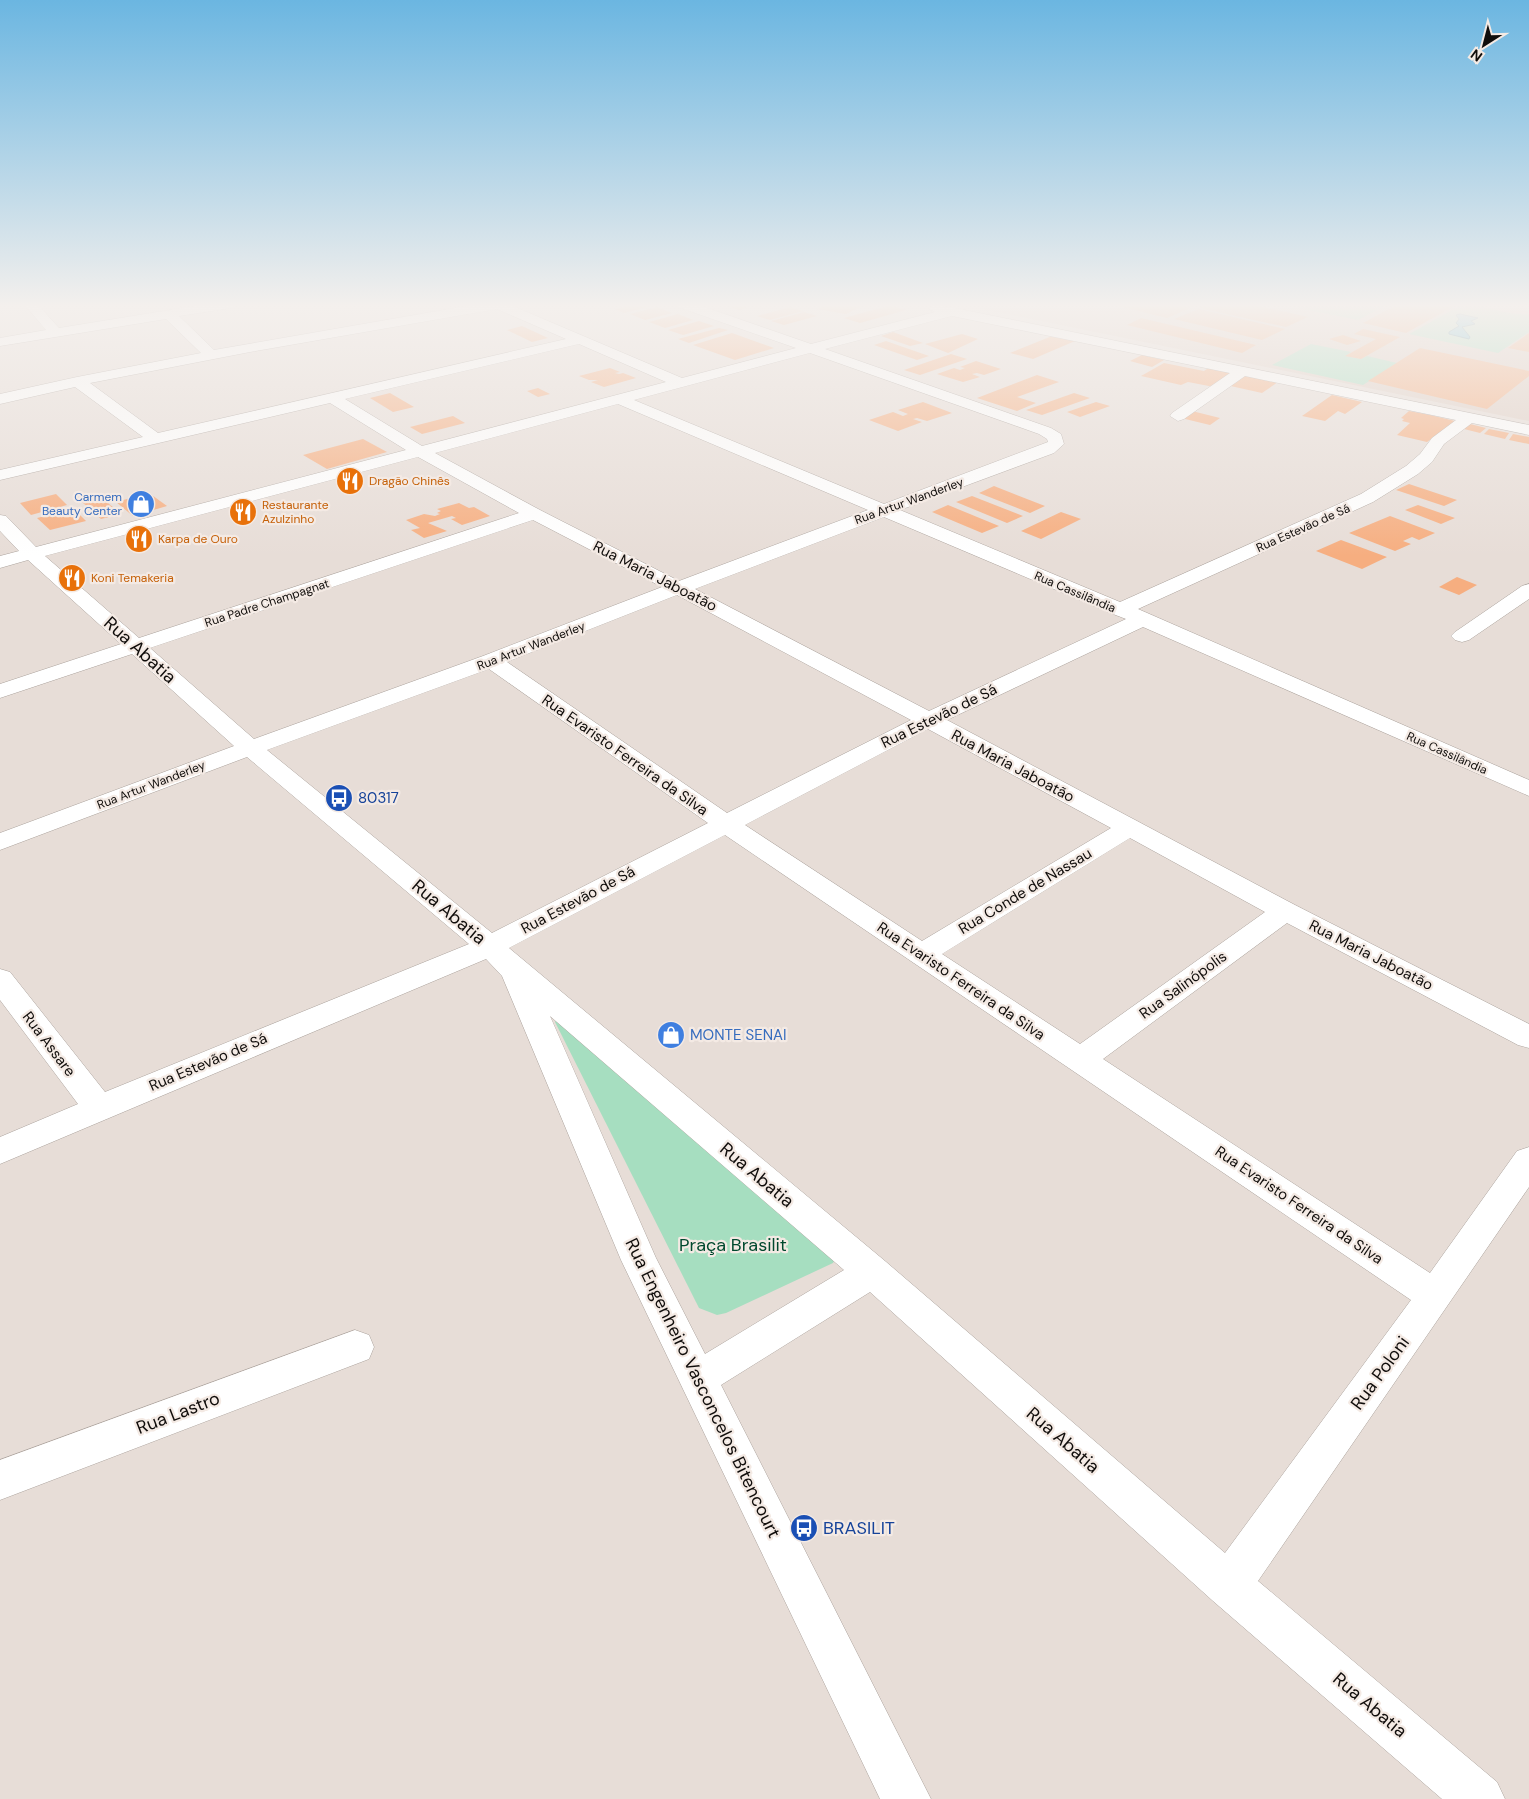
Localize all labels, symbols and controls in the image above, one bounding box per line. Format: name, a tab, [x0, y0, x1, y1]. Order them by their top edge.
north arrow	[1459, 20, 1509, 70]
text: N	[1467, 45, 1486, 66]
restaurant icon: Dragão Chinês	[335, 466, 365, 496]
place label: Dragão Chinês	[369, 473, 450, 489]
street label: Rua Artur Wanderley	[852, 474, 966, 528]
place label: Carmem Beauty Center	[42, 489, 123, 519]
shop icon: Carmem Beauty Center	[126, 489, 156, 519]
restaurant icon: Restaurante Azulzinho	[228, 497, 258, 527]
place label: Restaurante Azulzinho	[262, 497, 329, 527]
street label: Rua Estevão de Sá	[1253, 500, 1353, 556]
restaurant icon: Karpa de Ouro	[124, 524, 154, 554]
place label: Karpa de Ouro	[158, 531, 238, 547]
street label: Rua Maria Jaboatão	[590, 536, 720, 616]
restaurant icon: Koni Temakeria	[57, 563, 87, 593]
street label: Rua Cassilândia	[1032, 568, 1118, 616]
place label: Koni Temakeria	[91, 570, 174, 586]
street label: Rua Padre Champagnat	[203, 575, 332, 631]
street label: Rua Abatia	[99, 611, 181, 689]
street label: Rua Artur Wanderley	[475, 618, 588, 674]
street label: Rua Estevão de Sá	[878, 679, 1000, 753]
street label: Rua Evaristo Ferreira da Silva	[538, 690, 712, 820]
street label: Rua Maria Jaboatão	[948, 725, 1078, 807]
street label: Rua Cassilândia	[1404, 728, 1490, 778]
street label: Rua Artur Wanderley	[95, 757, 208, 813]
bus stop icon: 80317	[324, 783, 354, 813]
place label: 80317	[358, 788, 399, 808]
street label: Rua Conde de Nassau	[955, 843, 1095, 939]
street label: Rua Estevão de Sá	[517, 861, 639, 939]
street label: Rua Abatia	[407, 874, 491, 950]
street label: Rua Maria Jaboatão	[1306, 915, 1436, 995]
street label: Rua Evaristo Ferreira da Silva	[873, 917, 1049, 1045]
street label: Rua Salinópolis	[1135, 946, 1231, 1024]
street label: Rua Assare	[18, 1007, 80, 1081]
shop icon: MONTE SENAI	[656, 1020, 686, 1050]
place label: MONTE SENAI	[690, 1025, 786, 1045]
street label: Rua Estevão de Sá	[146, 1028, 270, 1096]
street label: Rua Abatia	[715, 1137, 799, 1213]
street label: Rua Evaristo Ferreira da Silva	[1211, 1141, 1387, 1269]
park label: Praça Brasilit	[679, 1233, 787, 1257]
street label: Rua Engenheiro Vasconcelos Bitencourt	[620, 1234, 786, 1542]
street label: Rua Poloni	[1345, 1331, 1415, 1415]
street label: Rua Lastro	[133, 1386, 223, 1440]
street label: Rua Abatia	[1021, 1402, 1105, 1478]
bus stop icon: BRASILIT	[789, 1513, 819, 1543]
place label: BRASILIT	[823, 1516, 895, 1540]
street label: Rua Abatia	[1328, 1667, 1412, 1743]

